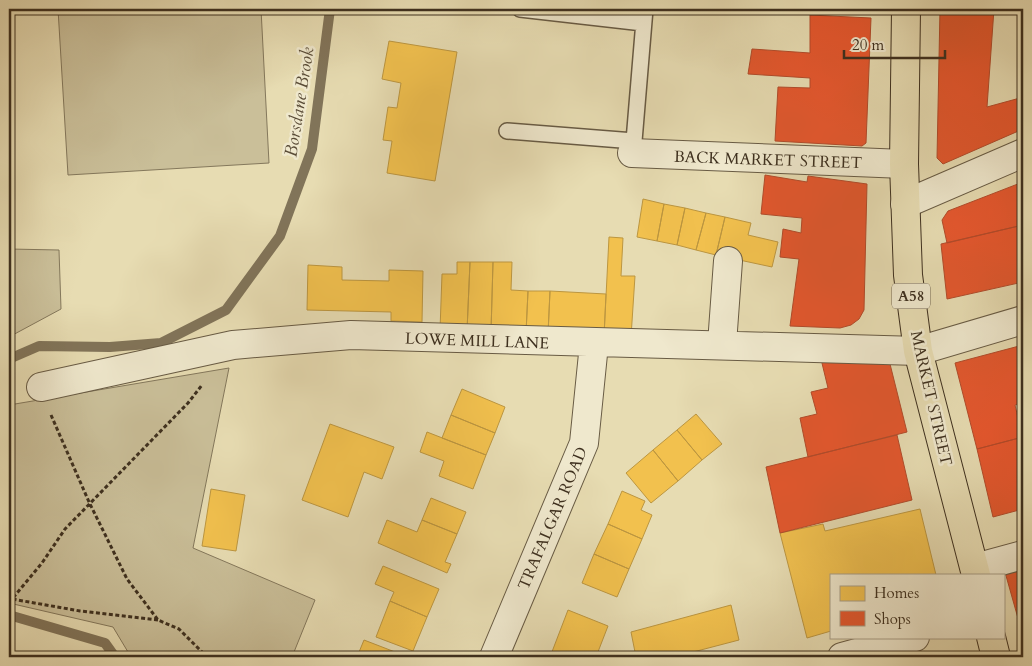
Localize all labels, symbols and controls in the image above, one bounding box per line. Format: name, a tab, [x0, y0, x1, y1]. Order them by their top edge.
scale bar	[844, 28, 946, 60]
text: 20 m	[852, 35, 884, 55]
water label: Borsdane Brook	[278, 45, 321, 159]
street label: BACK MARKET STREET	[673, 146, 863, 174]
road number: A58	[892, 284, 930, 308]
street label: LOWE MILL LANE	[405, 327, 549, 355]
street label: MARKET STREET	[905, 329, 957, 468]
street label: TRAFALGAR ROAD	[513, 444, 593, 593]
legend	[830, 574, 1004, 638]
text: Homes	[874, 583, 919, 603]
text: Shops	[874, 609, 911, 629]

